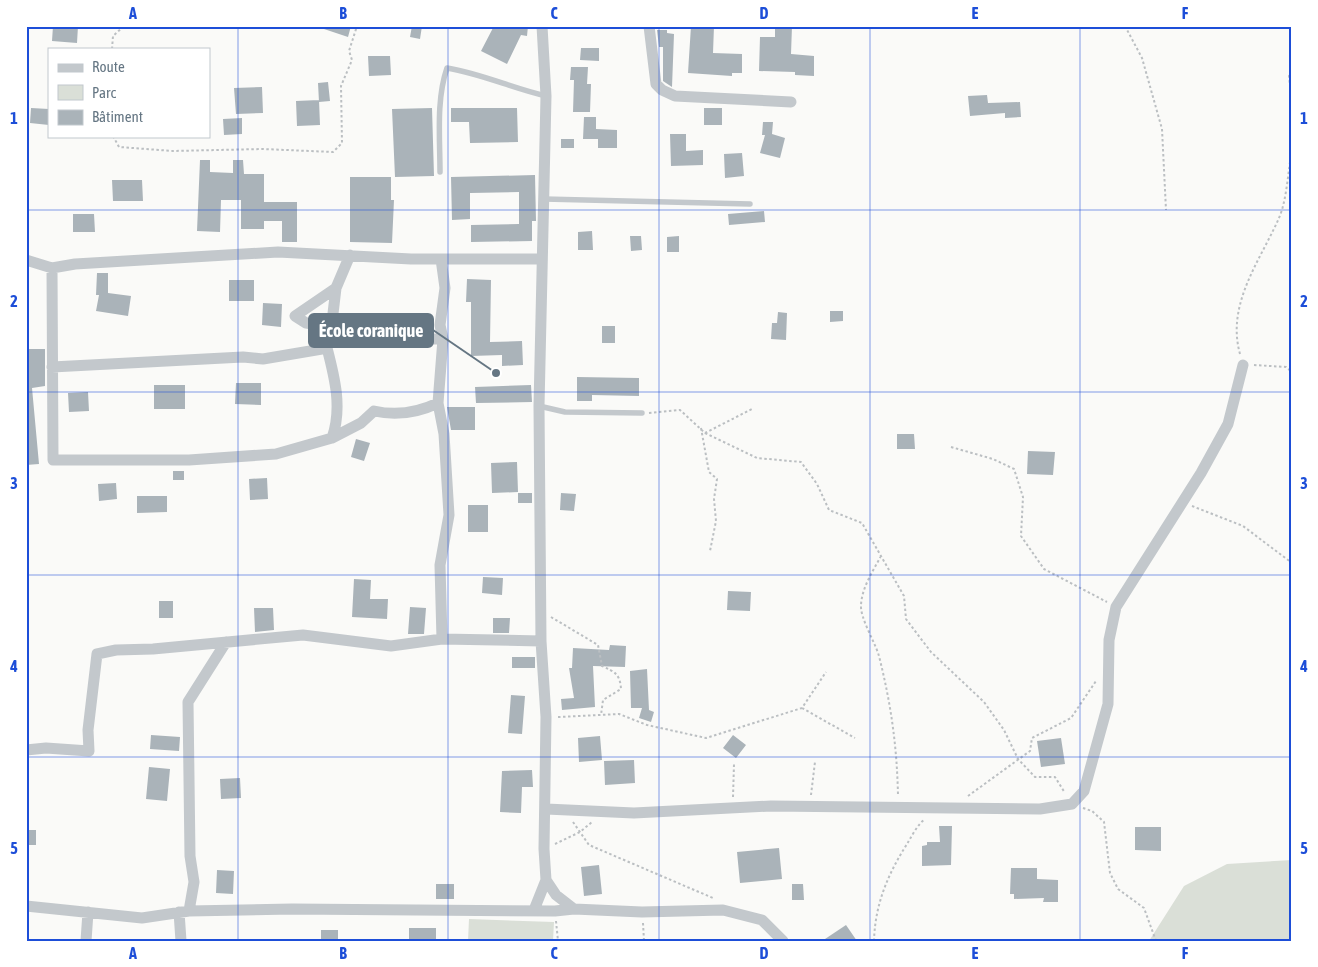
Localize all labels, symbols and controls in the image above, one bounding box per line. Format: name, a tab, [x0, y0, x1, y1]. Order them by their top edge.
text: A	[128, 4, 137, 22]
text: B	[339, 4, 347, 22]
text: C	[550, 4, 558, 22]
text: D	[760, 4, 769, 22]
text: E	[972, 4, 979, 22]
text: F	[1182, 4, 1189, 22]
legend	[48, 48, 210, 138]
text: Route	[92, 58, 125, 75]
text: Parc	[92, 84, 116, 101]
text: Bâtiment	[92, 108, 143, 125]
text: 1	[10, 109, 18, 127]
text: 1	[1300, 109, 1308, 127]
text: 2	[10, 292, 18, 310]
text: 2	[1300, 292, 1308, 310]
callout: École coranique	[309, 314, 433, 347]
text: École coranique	[319, 320, 423, 341]
text: 3	[10, 474, 18, 492]
text: 3	[1300, 474, 1308, 492]
text: 4	[9, 657, 18, 675]
text: 4	[1299, 657, 1308, 675]
text: 5	[10, 839, 18, 857]
text: 5	[1300, 839, 1308, 857]
text: A	[128, 944, 137, 962]
text: B	[339, 944, 347, 962]
text: C	[550, 944, 558, 962]
text: D	[760, 944, 769, 962]
text: E	[972, 944, 979, 962]
text: F	[1182, 944, 1189, 962]

